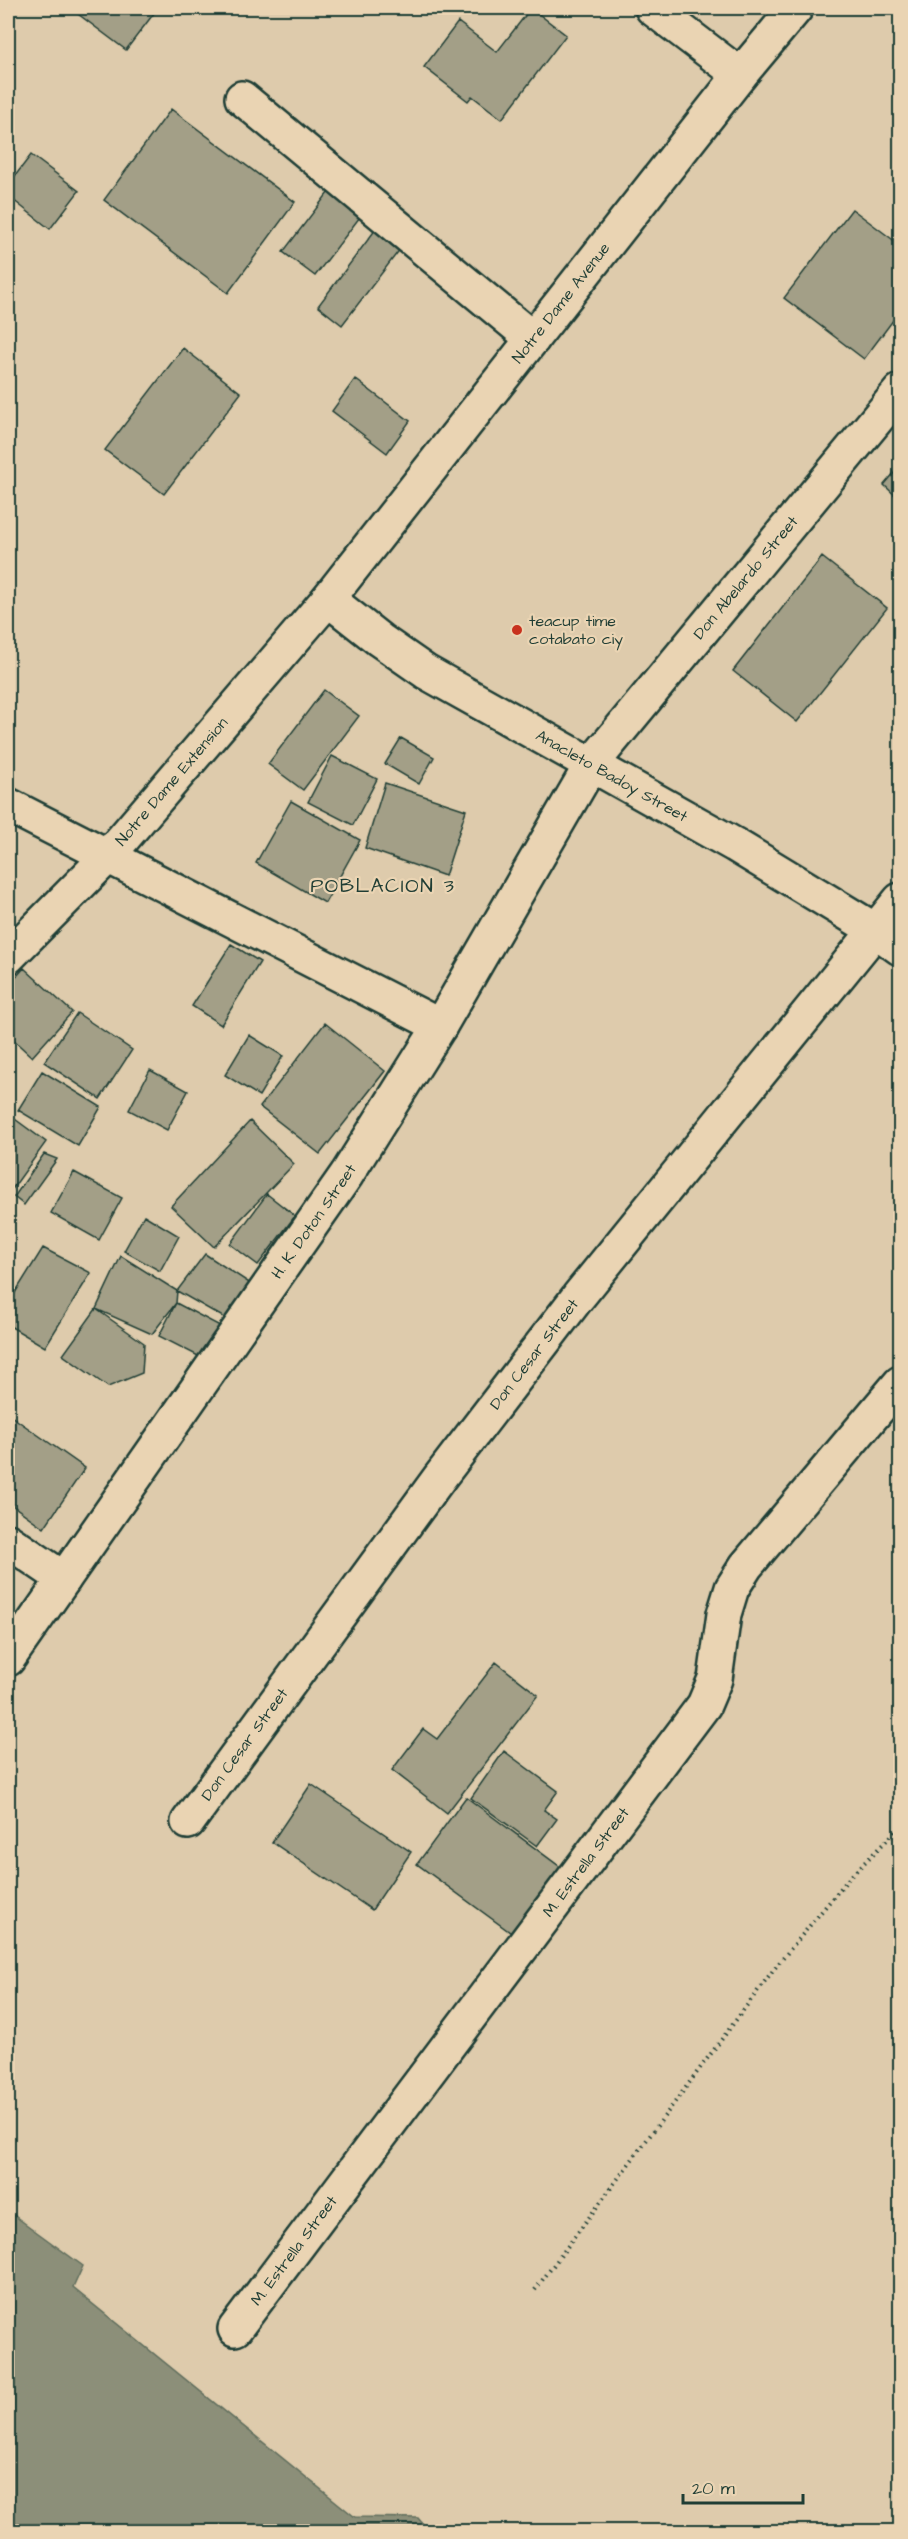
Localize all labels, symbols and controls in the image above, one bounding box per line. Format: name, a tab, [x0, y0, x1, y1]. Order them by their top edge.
street label: Notre Dame Avenue	[507, 238, 615, 368]
street label: Don Abelardo Street	[688, 511, 804, 644]
place label: teacup time cotabato ciy	[529, 610, 623, 651]
marker: teacup time cotabato ciy	[510, 623, 524, 637]
street label: Notre Dame Extension	[110, 713, 233, 851]
street label: Anacleto Badoy Street	[532, 725, 692, 828]
district label: POBLACION 3	[311, 872, 455, 900]
street label: H. K. Doton Street	[266, 1159, 362, 1283]
street label: Don Cesar Street	[485, 1294, 584, 1414]
street label: Don Cesar Street	[196, 1683, 293, 1805]
street label: M. Estrella Street	[537, 1802, 635, 1922]
street label: M. Estrella Street	[245, 2191, 343, 2310]
scale bar	[683, 2467, 803, 2505]
text: 20 m	[692, 2476, 735, 2501]

